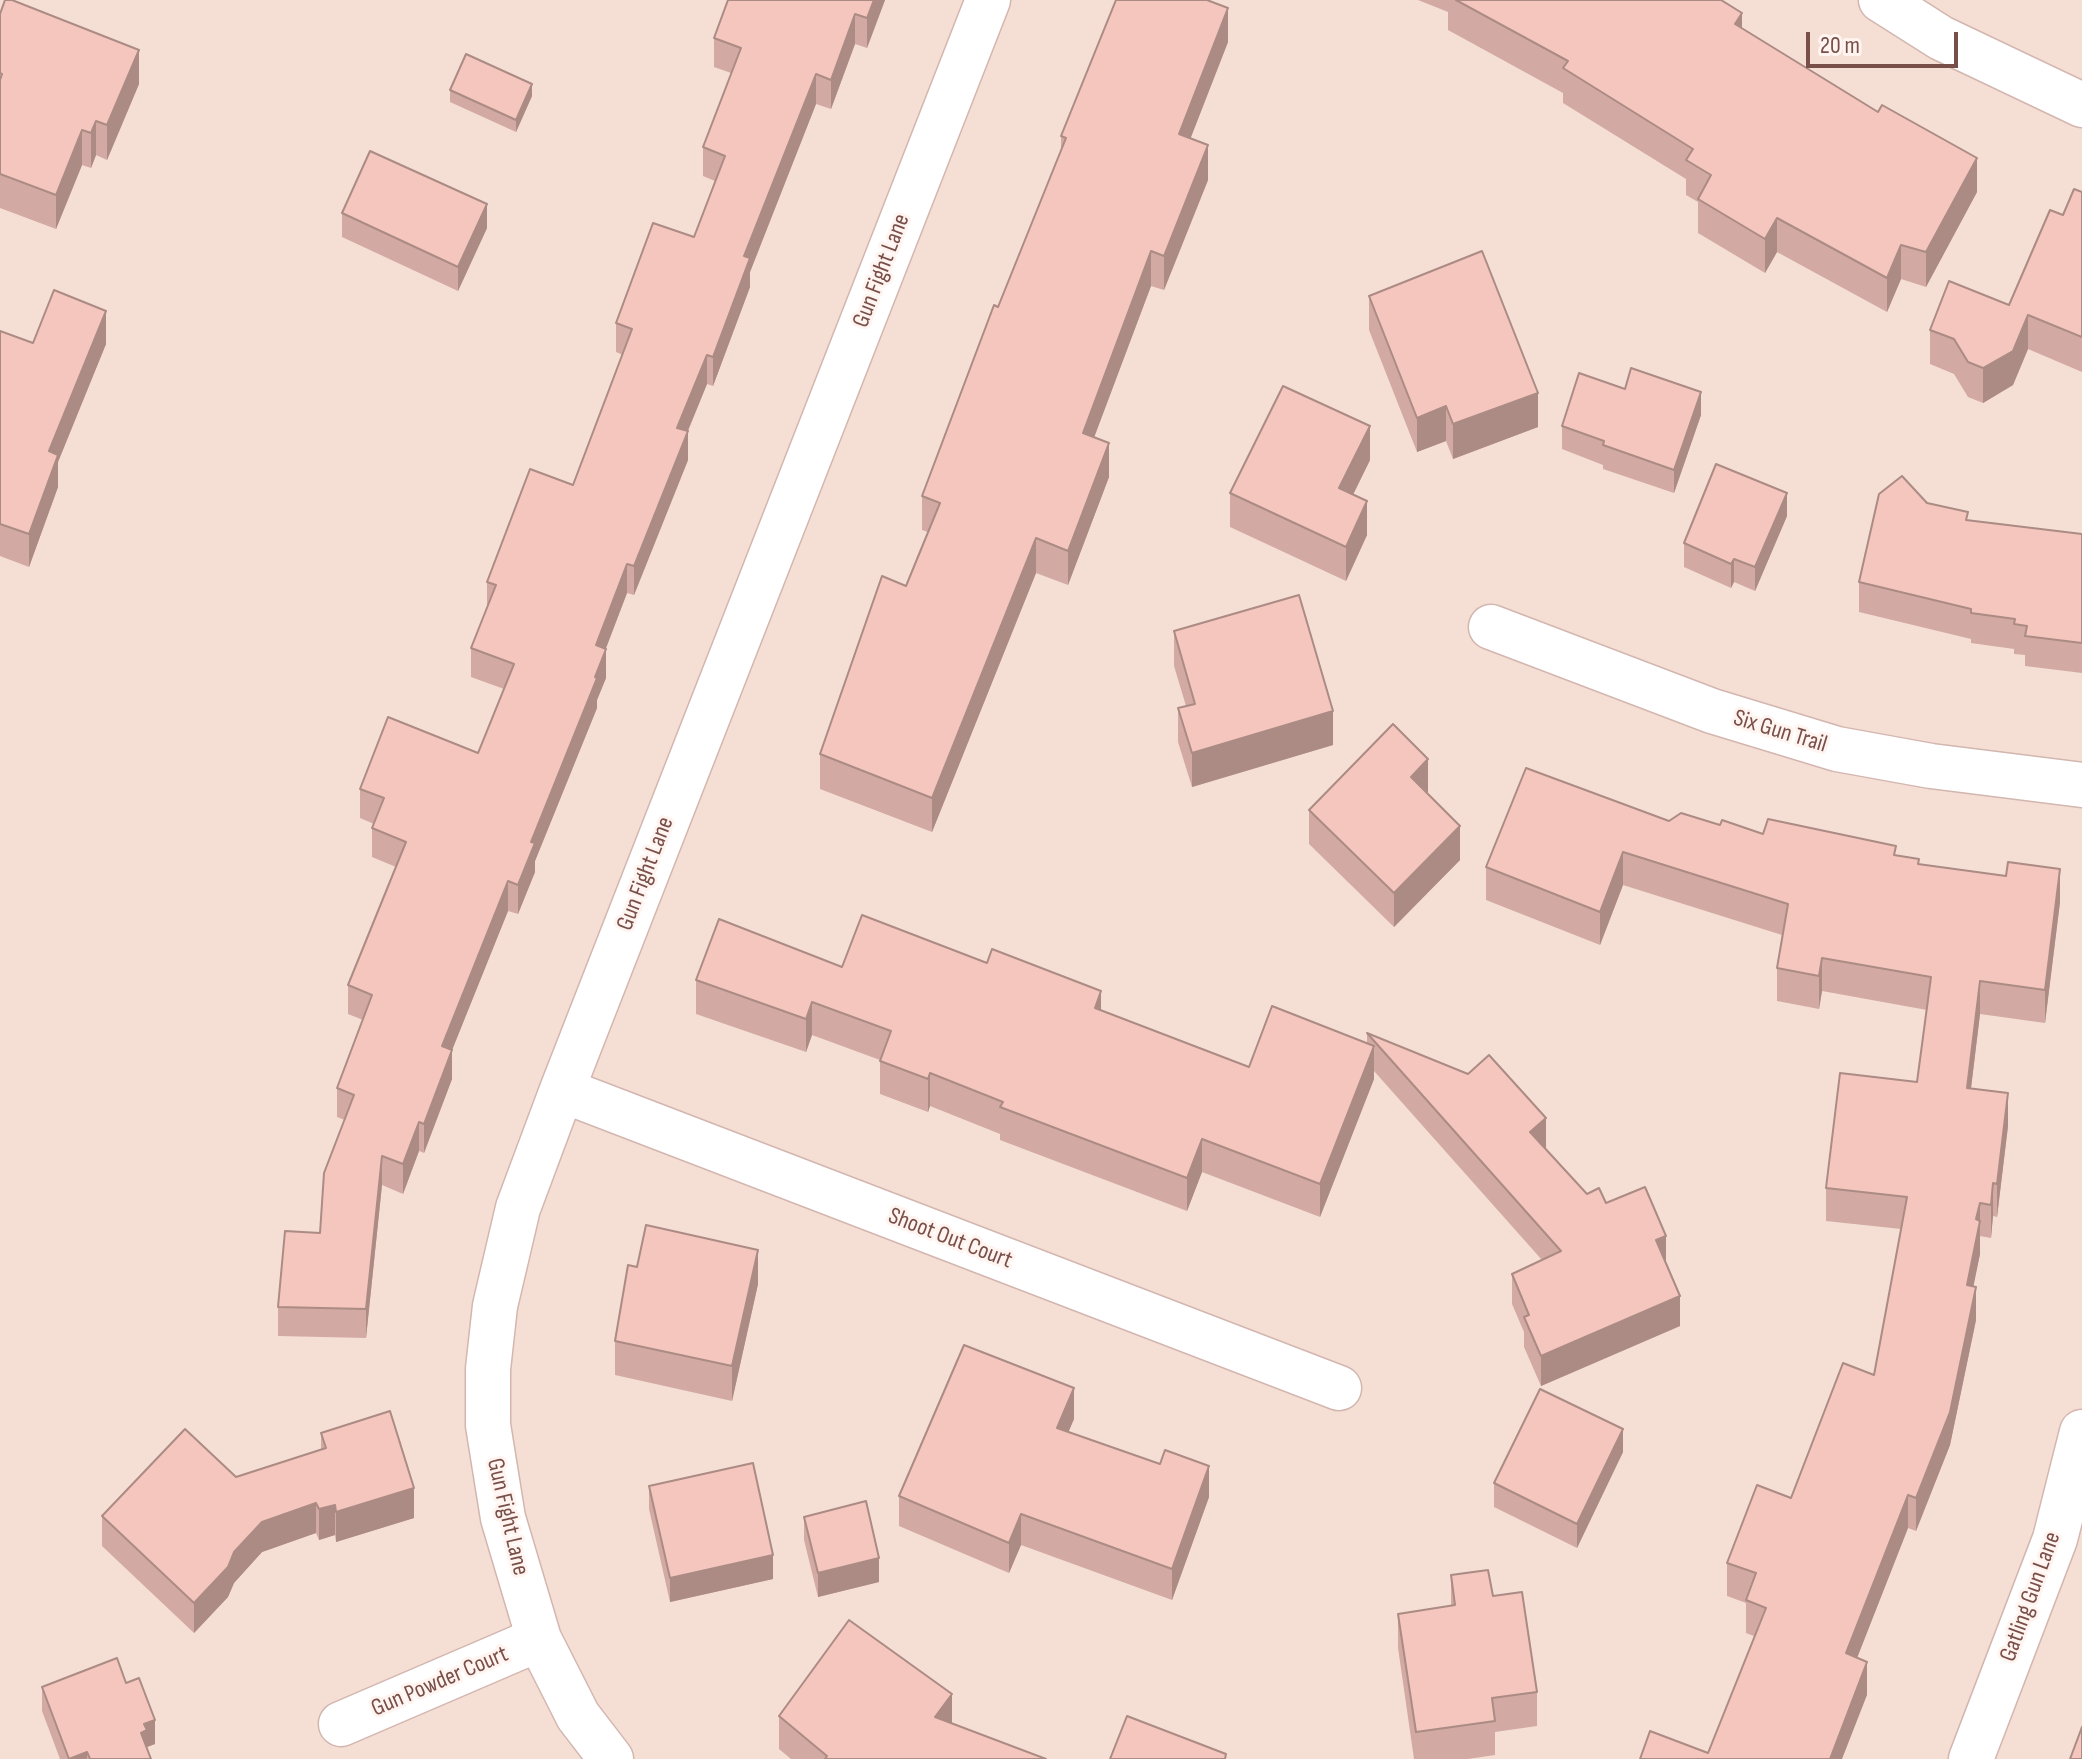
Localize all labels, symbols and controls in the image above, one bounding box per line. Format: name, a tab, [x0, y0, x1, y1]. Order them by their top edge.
scale bar	[1810, 16, 1962, 66]
text: 20 m	[1820, 31, 1860, 60]
street label: Gun Fight Lane	[847, 210, 917, 332]
street label: Six Gun Trail	[1730, 704, 1830, 760]
street label: Gun Fight Lane	[611, 813, 681, 935]
street label: Shoot Out Court	[884, 1202, 1016, 1276]
street label: Gun Fight Lane	[480, 1456, 534, 1578]
street label: Gatling Gun Lane	[1994, 1528, 2068, 1666]
street label: Gun Powder Court	[367, 1640, 513, 1724]

